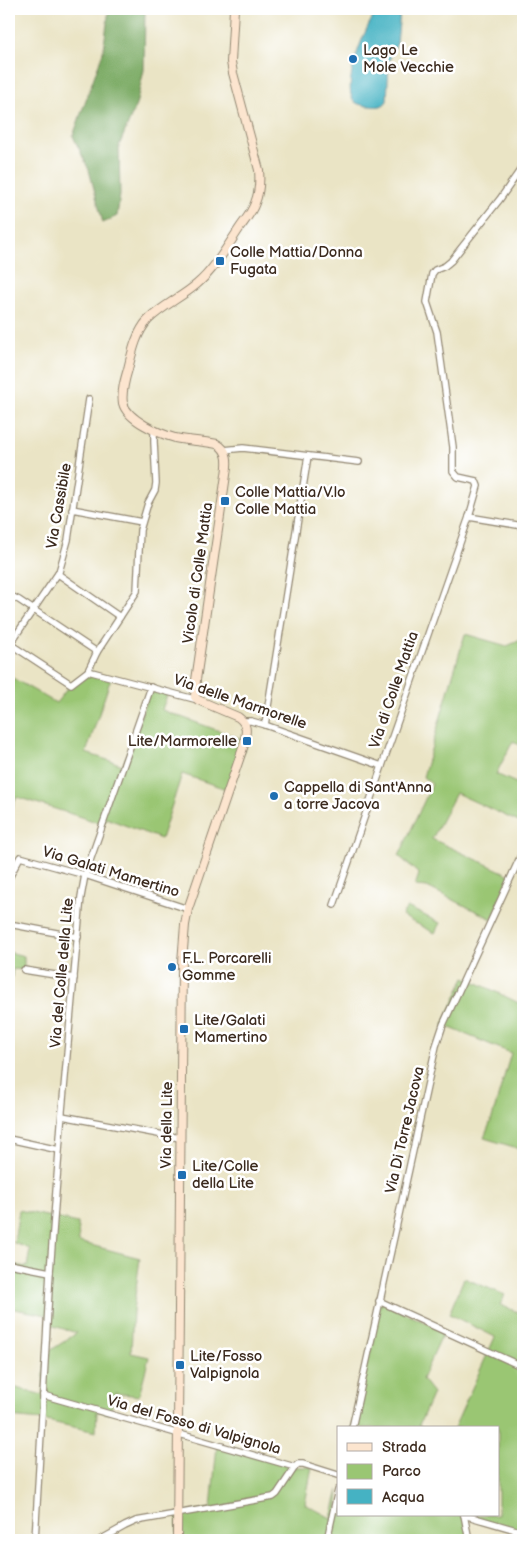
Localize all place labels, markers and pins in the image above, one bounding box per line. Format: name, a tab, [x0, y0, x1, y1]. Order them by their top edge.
place label: Lago Le Mole Vecchie	[363, 41, 454, 77]
marker: Lago Le Mole Vecchie	[347, 53, 359, 65]
place label: Colle Mattia/Donna Fugata	[230, 243, 363, 279]
marker: Colle Mattia/Donna Fugata	[214, 255, 226, 267]
place label: Colle Mattia/V.lo Colle Mattia	[235, 483, 345, 519]
marker: Colle Mattia/V.lo Colle Mattia	[219, 495, 231, 507]
place label: Lite/Marmorelle	[128, 732, 237, 751]
marker: Lite/Marmorelle	[241, 735, 253, 747]
place label: Cappella di Sant'Anna a torre Jacova	[284, 778, 432, 814]
marker: Cappella di Sant'Anna a torre Jacova	[268, 790, 280, 802]
place label: F.L. Porcarelli Gomme	[182, 949, 271, 985]
marker: F.L. Porcarelli Gomme	[166, 961, 178, 973]
place label: Lite/Galati Mamertino	[194, 1011, 267, 1047]
marker: Lite/Galati Mamertino	[178, 1023, 190, 1035]
place label: Lite/Colle della Lite	[192, 1157, 259, 1193]
marker: Lite/Colle della Lite	[176, 1169, 188, 1181]
place label: Lite/Fosso Valpignola	[190, 1347, 262, 1383]
marker: Lite/Fosso Valpignola	[174, 1359, 186, 1371]

